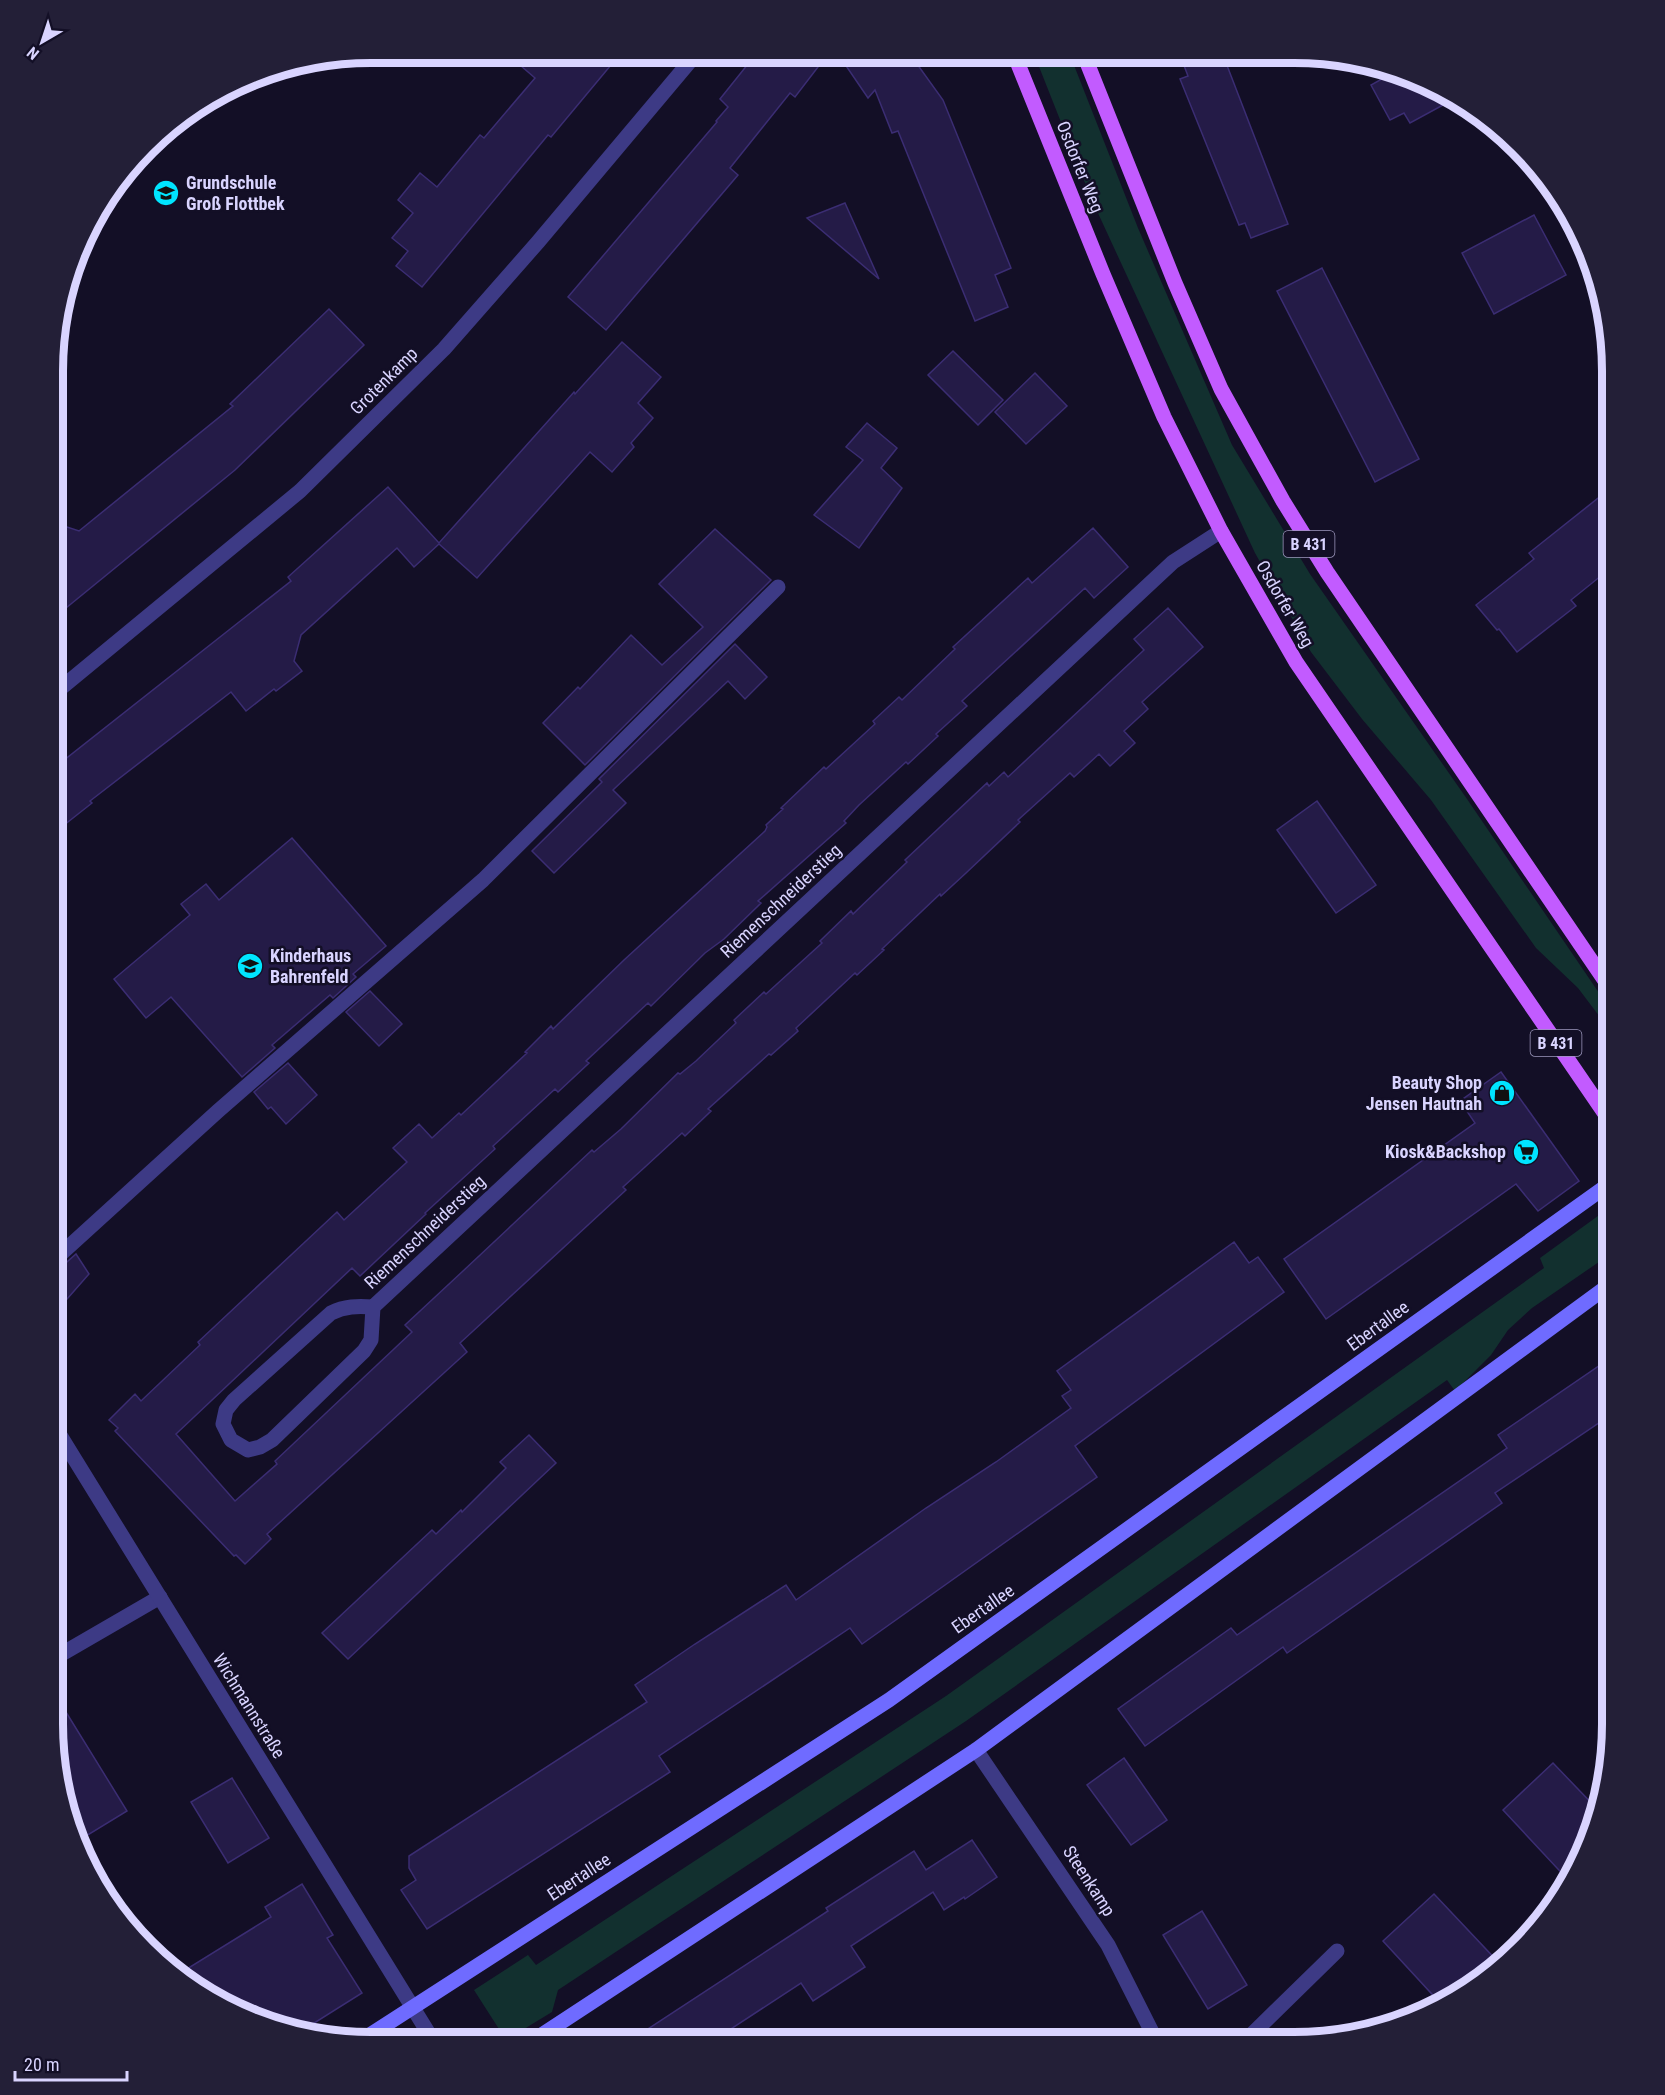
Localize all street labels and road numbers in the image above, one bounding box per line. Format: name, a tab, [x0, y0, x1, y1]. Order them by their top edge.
street label: Osdorfer Weg	[1053, 118, 1108, 216]
street label: Grotenkamp	[346, 343, 422, 419]
road number: B 431	[1284, 531, 1334, 557]
street label: Osdorfer Weg	[1252, 557, 1319, 651]
street label: Riemenschneiderstieg	[716, 839, 845, 962]
road number: B 431	[1530, 1030, 1582, 1056]
street label: Riemenschneiderstieg	[360, 1170, 489, 1293]
street label: Ebertallee	[1343, 1296, 1413, 1355]
street label: Ebertallee	[947, 1580, 1018, 1638]
street label: Wichmannstraße	[209, 1649, 290, 1762]
street label: Steenkamp	[1059, 1842, 1120, 1920]
street label: Ebertallee	[543, 1848, 614, 1905]

